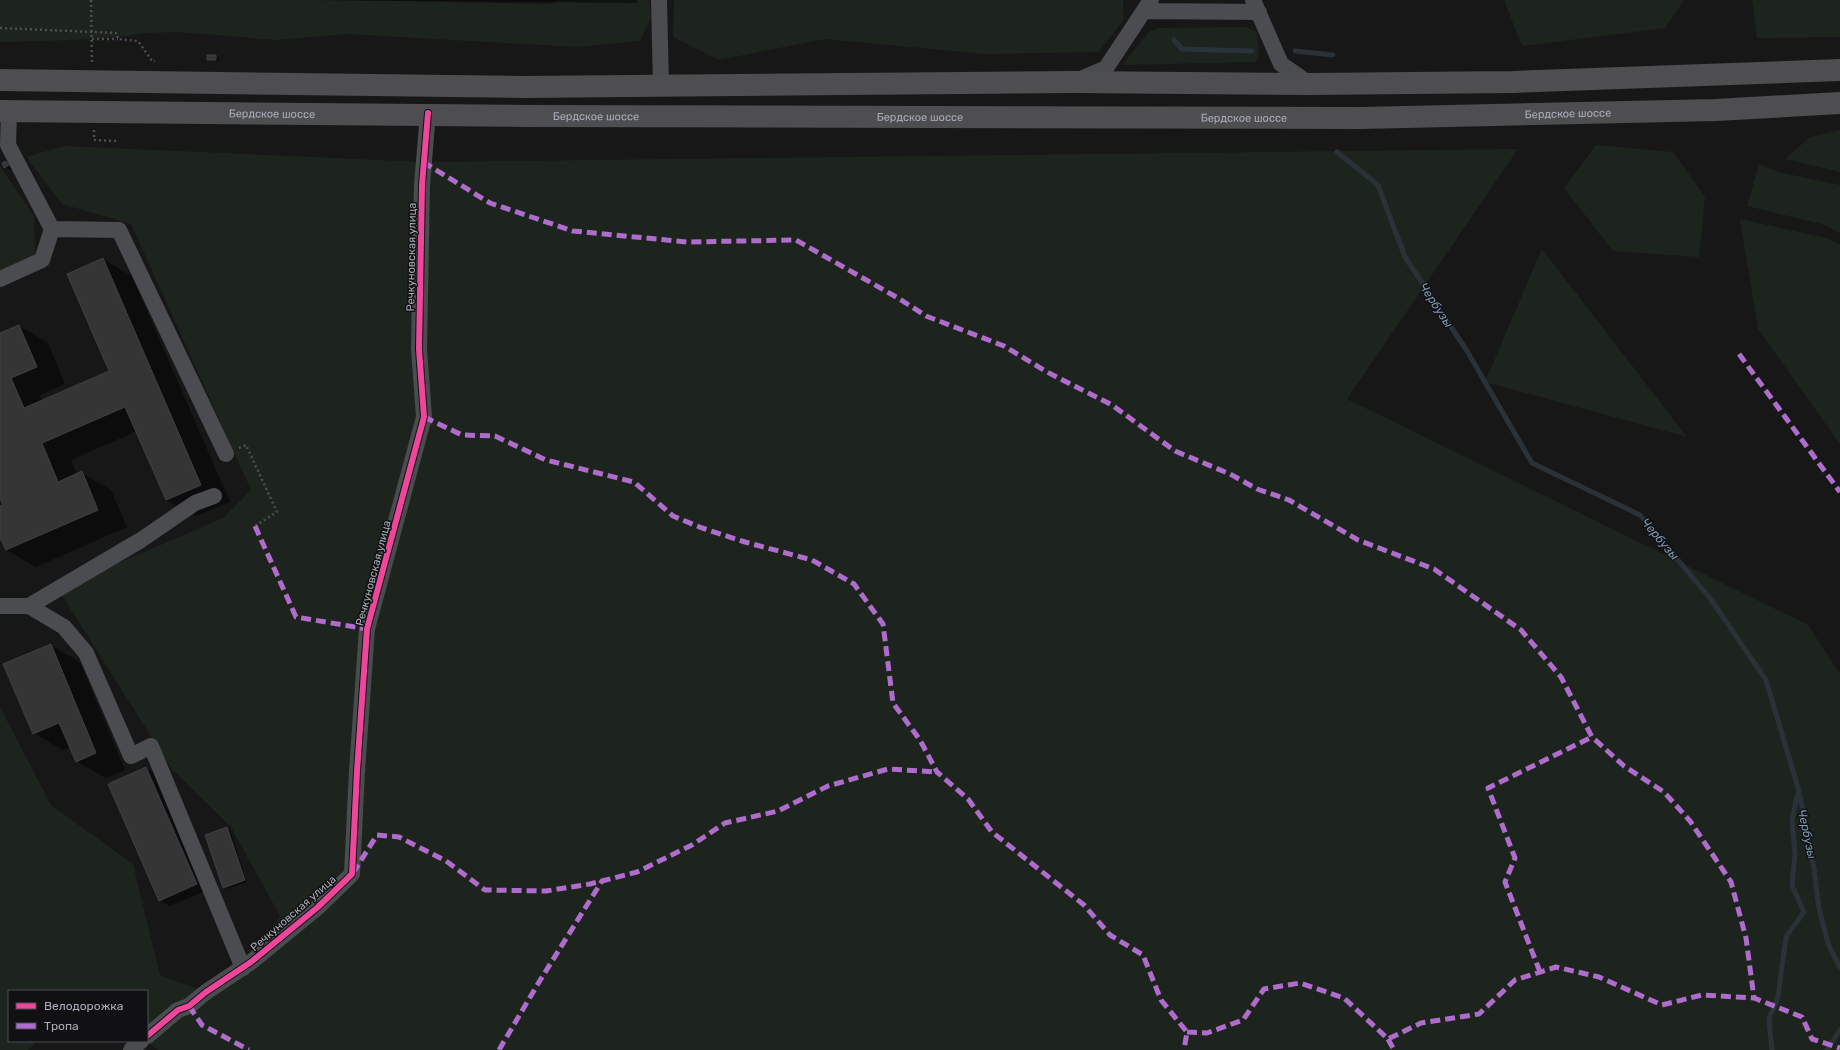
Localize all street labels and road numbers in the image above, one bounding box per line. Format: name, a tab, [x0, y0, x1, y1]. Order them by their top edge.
street label: Бердское шоссе	[1524, 106, 1611, 121]
street label: Бердское шоссе	[229, 107, 315, 121]
street label: Бердское шоссе	[553, 110, 639, 123]
street label: Бердское шоссе	[877, 111, 963, 124]
street label: Бердское шоссе	[1201, 112, 1287, 125]
street label: Речкуновская улица	[404, 203, 419, 311]
street label: Речкуновская улица	[353, 519, 394, 627]
street label: Речкуновская улица	[248, 873, 339, 954]

